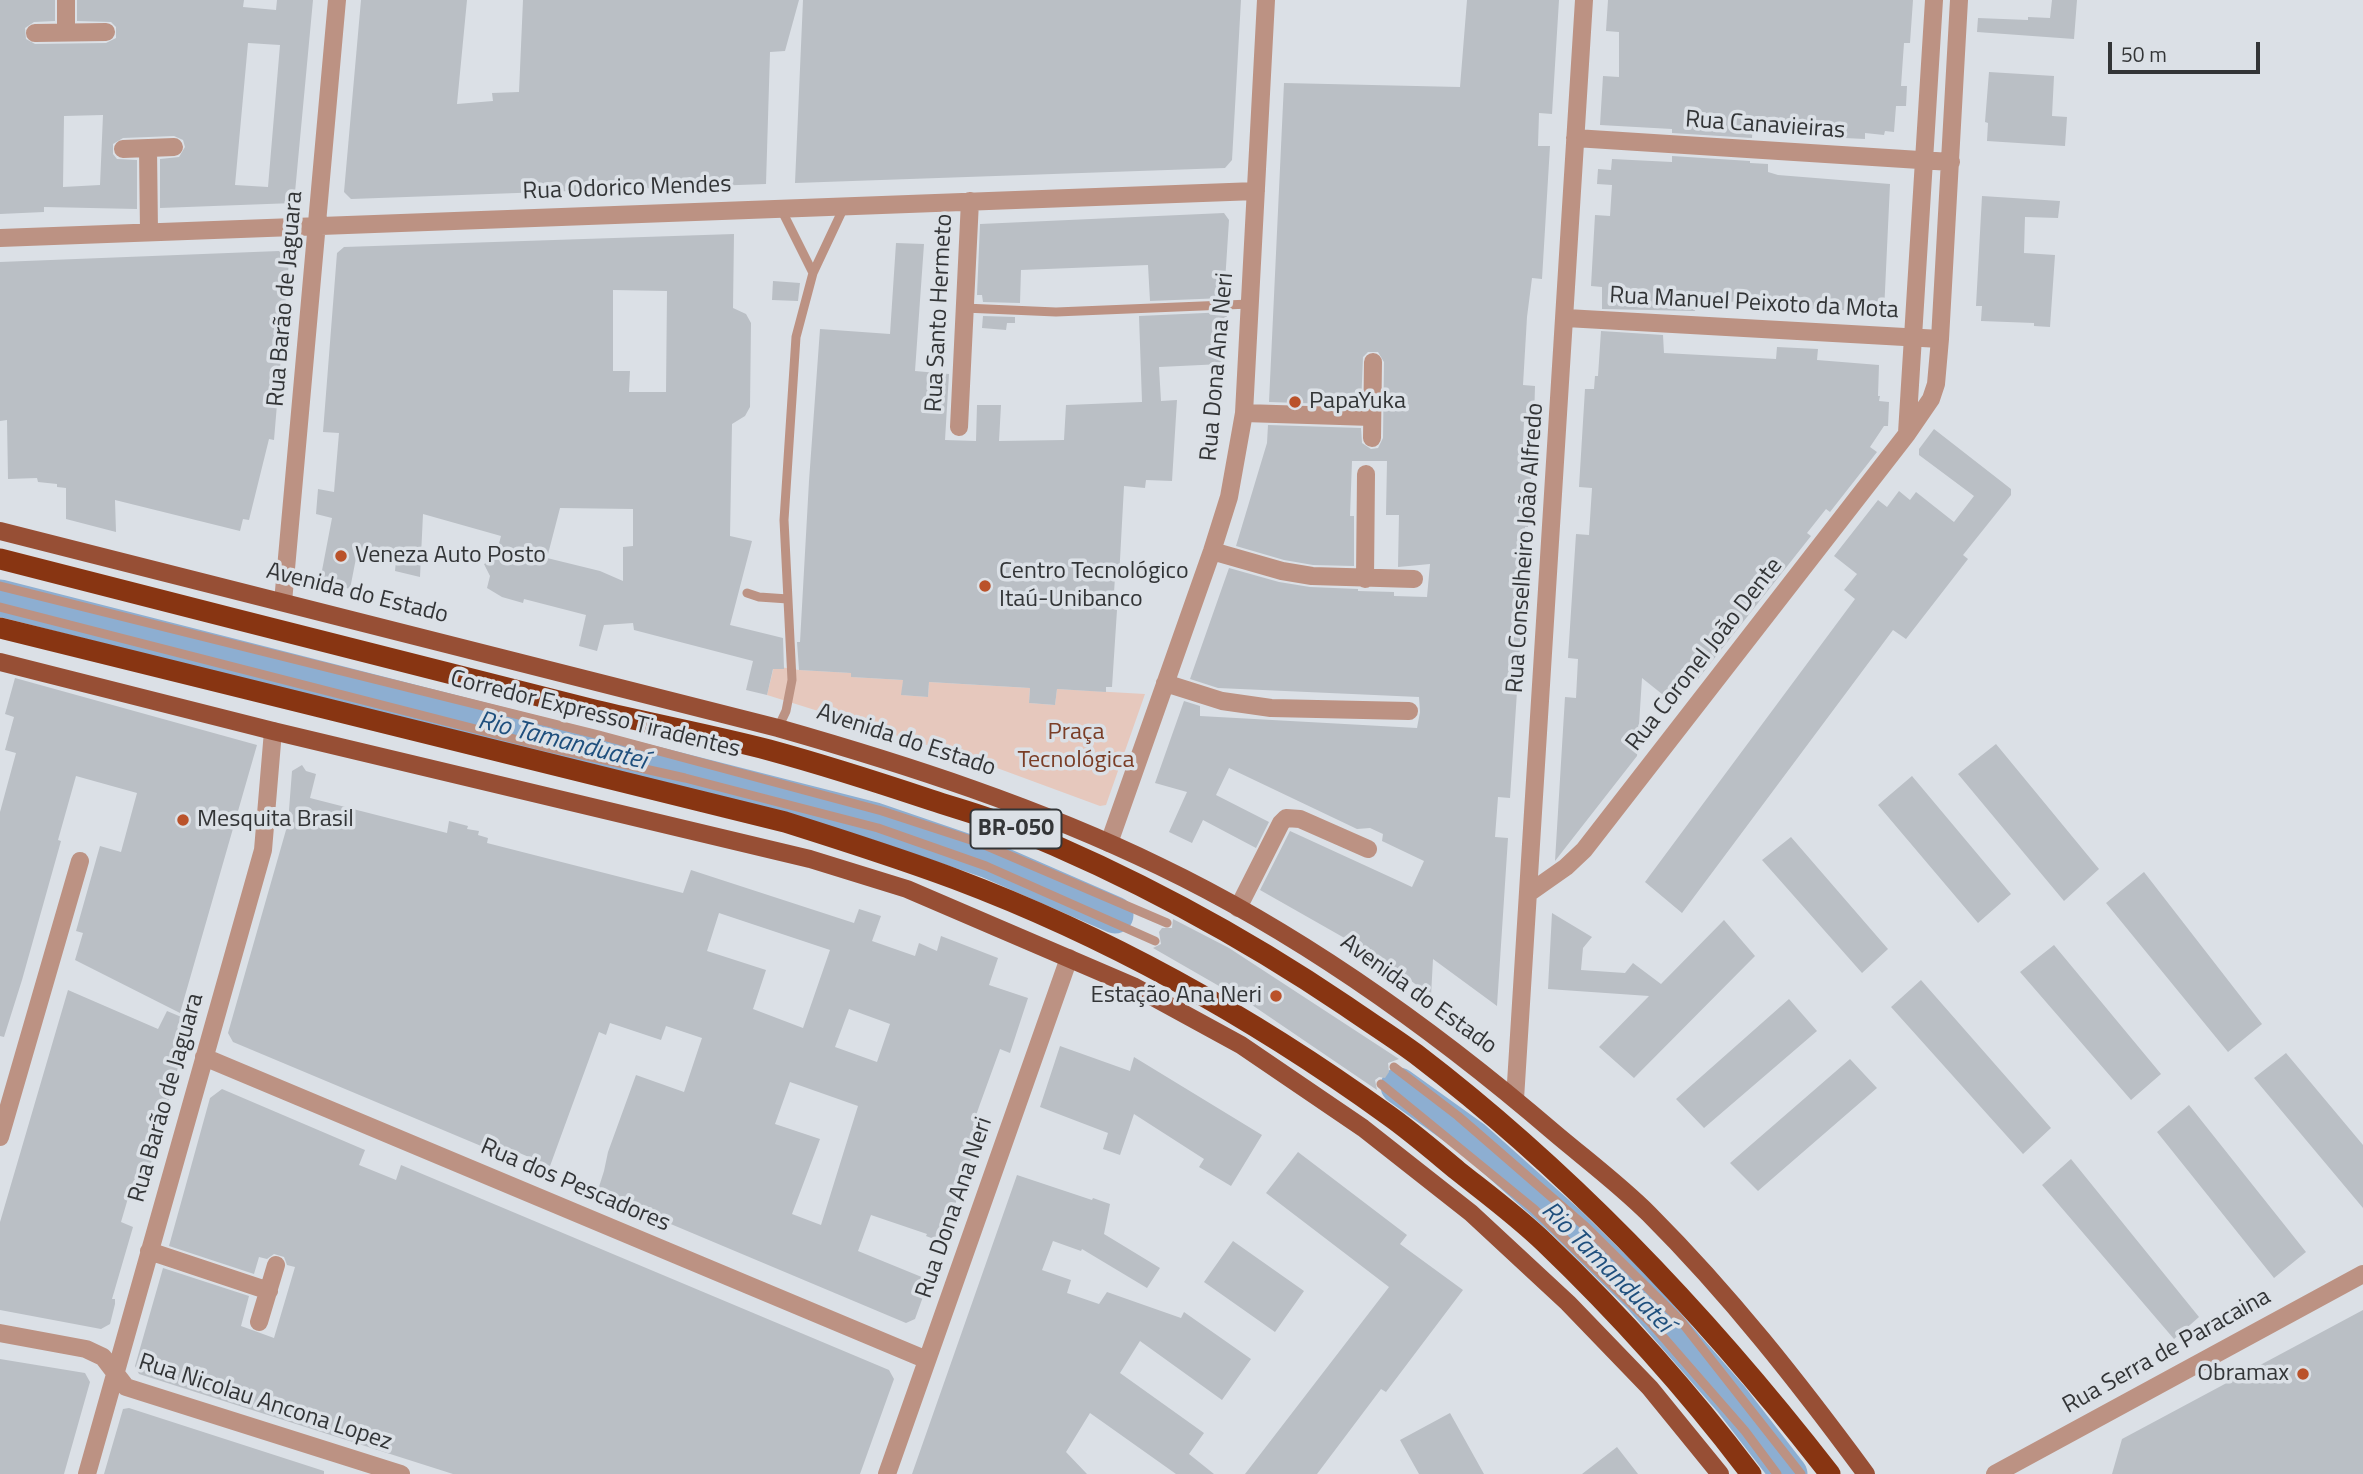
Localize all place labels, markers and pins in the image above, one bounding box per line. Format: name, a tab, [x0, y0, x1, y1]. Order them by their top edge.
place label: PapaYuka	[1309, 388, 1406, 416]
marker: PapaYuka	[1287, 394, 1303, 410]
place label: Veneza Auto Posto	[355, 542, 546, 570]
marker: Veneza Auto Posto	[333, 548, 349, 564]
place label: Centro Tecnológico Itaú-Unibanco	[999, 558, 1189, 614]
marker: Centro Tecnológico Itaú-Unibanco	[977, 578, 993, 594]
place label: Mesquita Brasil	[197, 806, 354, 834]
marker: Mesquita Brasil	[175, 812, 191, 828]
place label: Estação Ana Neri	[1090, 982, 1262, 1010]
marker: Estação Ana Neri	[1268, 988, 1284, 1004]
place label: Obramax	[2197, 1360, 2289, 1388]
marker: Obramax	[2295, 1366, 2311, 1382]

